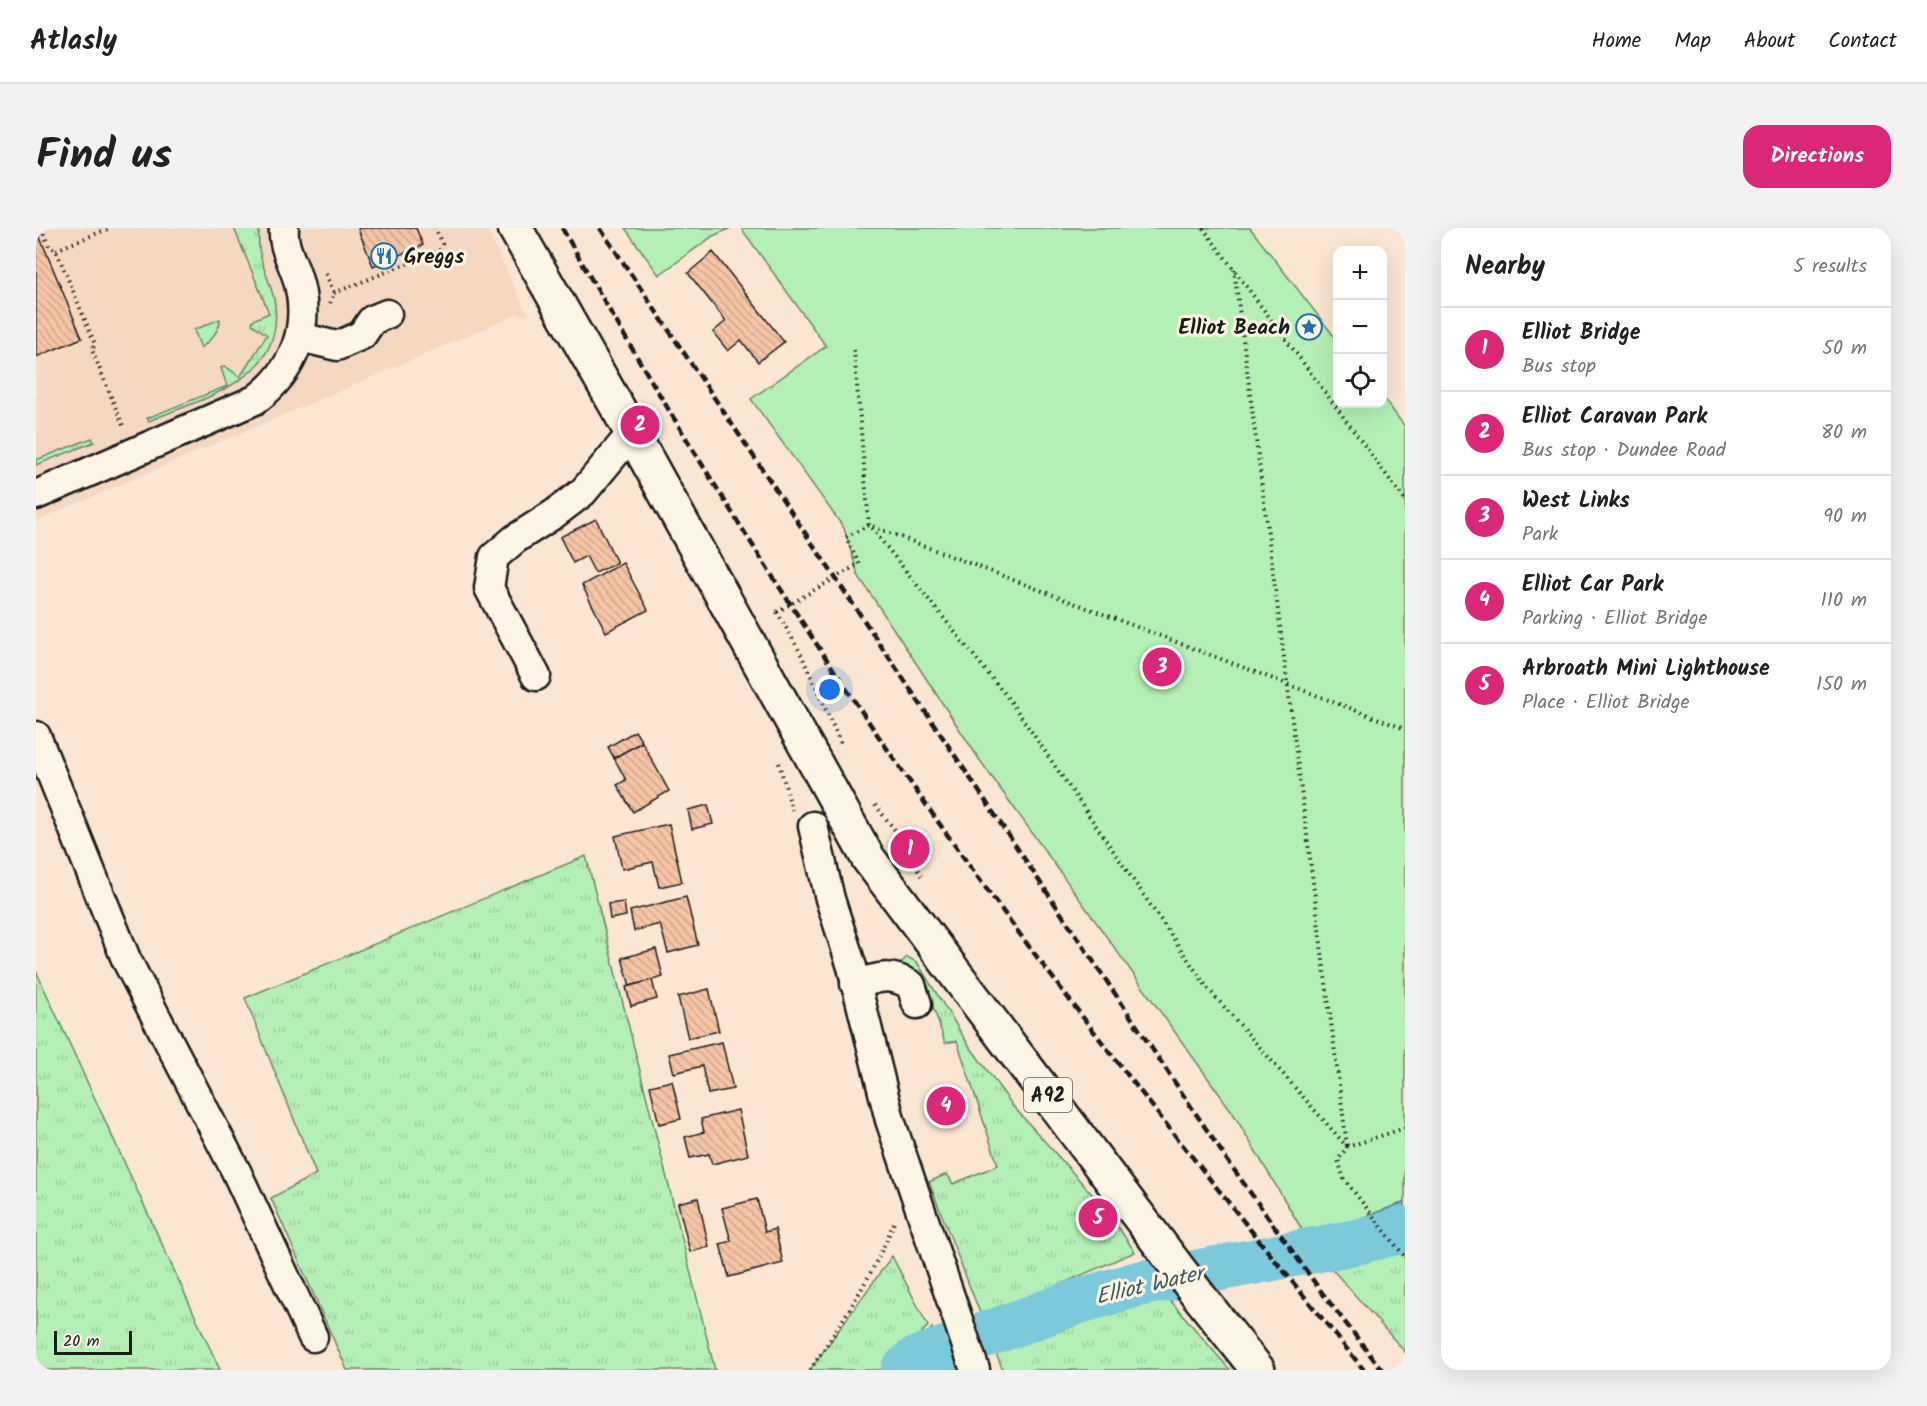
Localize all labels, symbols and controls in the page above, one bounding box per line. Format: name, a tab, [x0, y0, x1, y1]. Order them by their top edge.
text: Atlasly	[30, 19, 117, 64]
text: Home	[1592, 25, 1641, 58]
text: Map	[1674, 25, 1711, 58]
text: About	[1744, 25, 1795, 58]
text: Contact	[1828, 25, 1897, 58]
text: Find us	[36, 123, 172, 190]
button: Directions	[1743, 125, 1891, 188]
restaurant icon: Greggs	[369, 241, 399, 271]
place label: Greggs	[404, 241, 465, 274]
map controls	[1333, 246, 1387, 408]
button: +	[1333, 246, 1387, 300]
text: Nearby	[1465, 246, 1545, 288]
text: 5 results	[1793, 251, 1867, 283]
button: −	[1333, 300, 1387, 354]
place label: Elliot Beach	[1179, 312, 1290, 345]
place icon: Elliot Beach	[1294, 312, 1324, 342]
text: Elliot Bridge	[1522, 316, 1641, 351]
text: 1	[1481, 333, 1488, 365]
text: 50 m	[1822, 333, 1867, 365]
text: Bus stop	[1522, 351, 1596, 383]
button: locate	[1333, 354, 1387, 408]
text: Elliot Caravan Park	[1522, 400, 1707, 435]
pin: 2	[620, 402, 660, 448]
text: 2	[1479, 417, 1490, 449]
text: 80 m	[1821, 417, 1867, 449]
text: Bus stop · Dundee Road	[1522, 435, 1726, 467]
text: West Links	[1522, 484, 1630, 519]
text: 3	[1479, 501, 1490, 533]
text: 90 m	[1823, 501, 1867, 533]
text: Park	[1522, 519, 1558, 551]
text: Elliot Car Park	[1522, 568, 1663, 603]
text: 4	[1479, 585, 1490, 617]
text: 110 m	[1821, 585, 1867, 617]
text: Parking · Elliot Bridge	[1522, 603, 1708, 635]
pin: 3	[1142, 644, 1182, 690]
text: Arbroath Mini Lighthouse	[1522, 652, 1770, 687]
text: 5	[1479, 669, 1490, 701]
text: 150 m	[1816, 669, 1867, 701]
your location	[815, 675, 844, 704]
text: Place · Elliot Bridge	[1522, 687, 1690, 719]
pin: 1	[890, 826, 930, 872]
road number: A92	[1024, 1078, 1072, 1112]
pin: 4	[926, 1084, 966, 1128]
pin: 5	[1078, 1196, 1118, 1240]
water label: Elliot Water	[1092, 1256, 1211, 1316]
scale bar	[54, 1328, 132, 1356]
text: 20 m	[63, 1329, 99, 1354]

